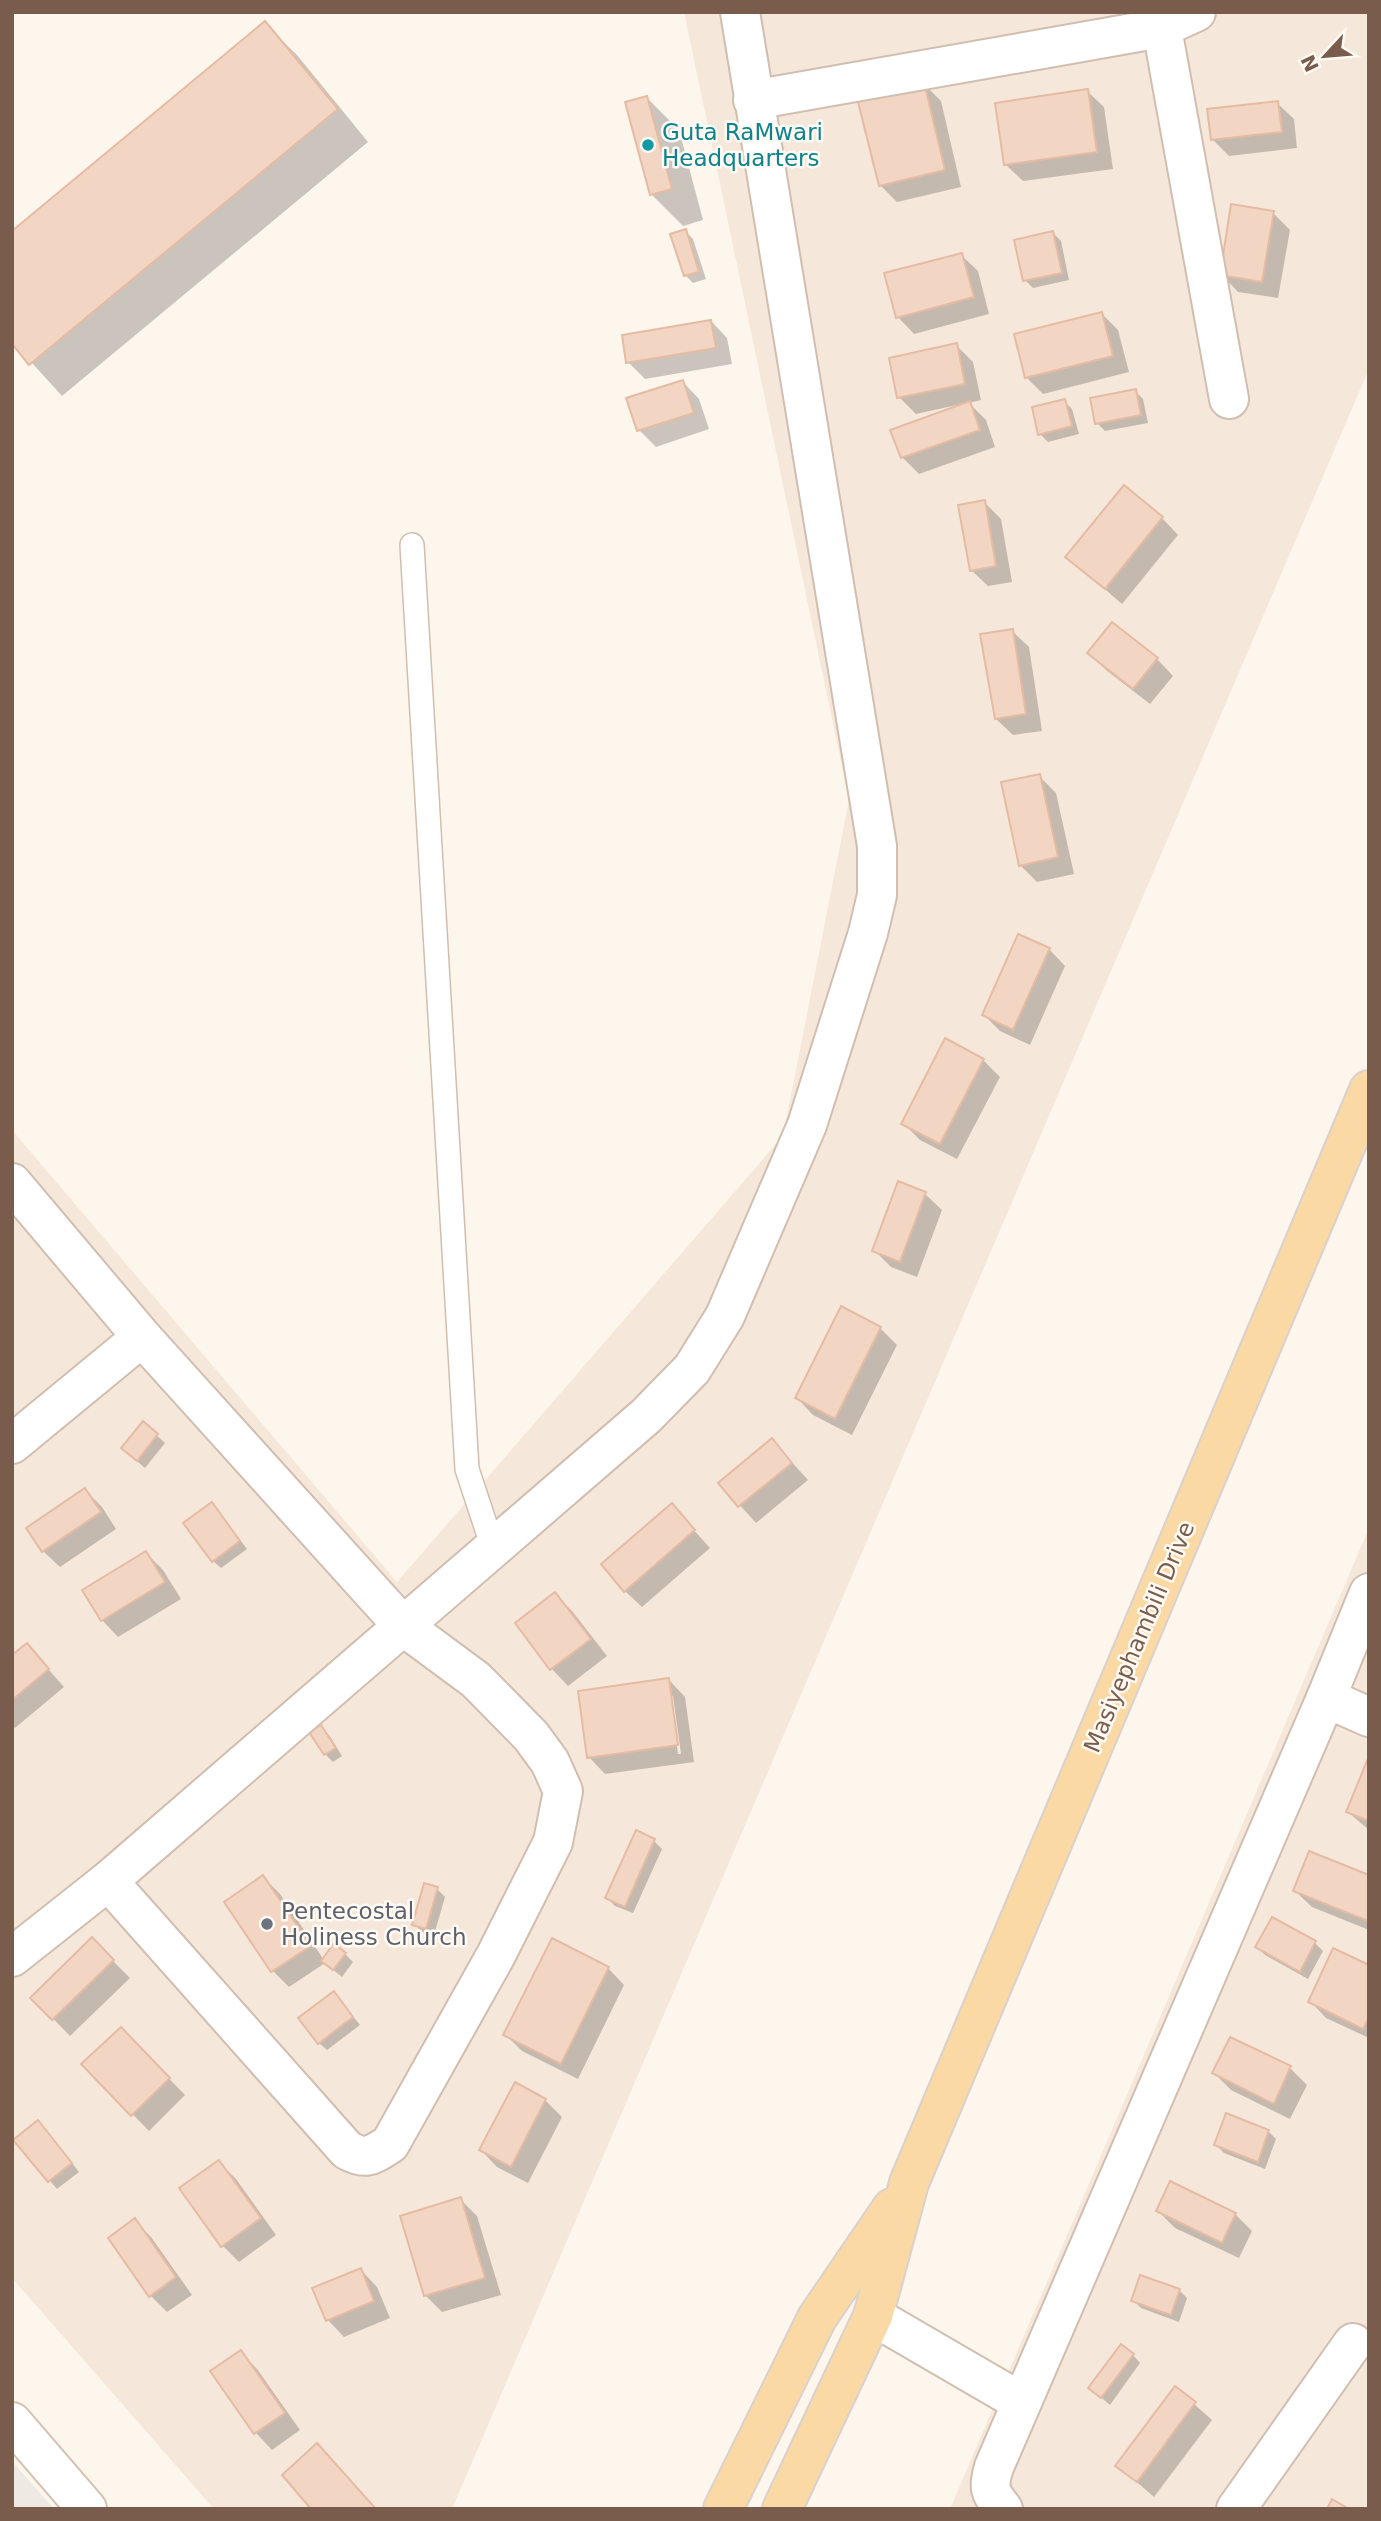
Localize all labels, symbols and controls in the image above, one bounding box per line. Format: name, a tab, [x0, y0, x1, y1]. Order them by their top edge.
north arrow	[1290, 21, 1360, 91]
text: N	[1296, 51, 1323, 75]
place label: Guta RaMwari Headquarters	[662, 119, 823, 171]
marker: Guta RaMwari Headquarters	[640, 137, 656, 153]
street label: Masiyephambili Drive	[1079, 1518, 1199, 1756]
place label: Pentecostal Holiness Church	[281, 1898, 467, 1950]
marker: Pentecostal Holiness Church	[259, 1916, 275, 1932]

